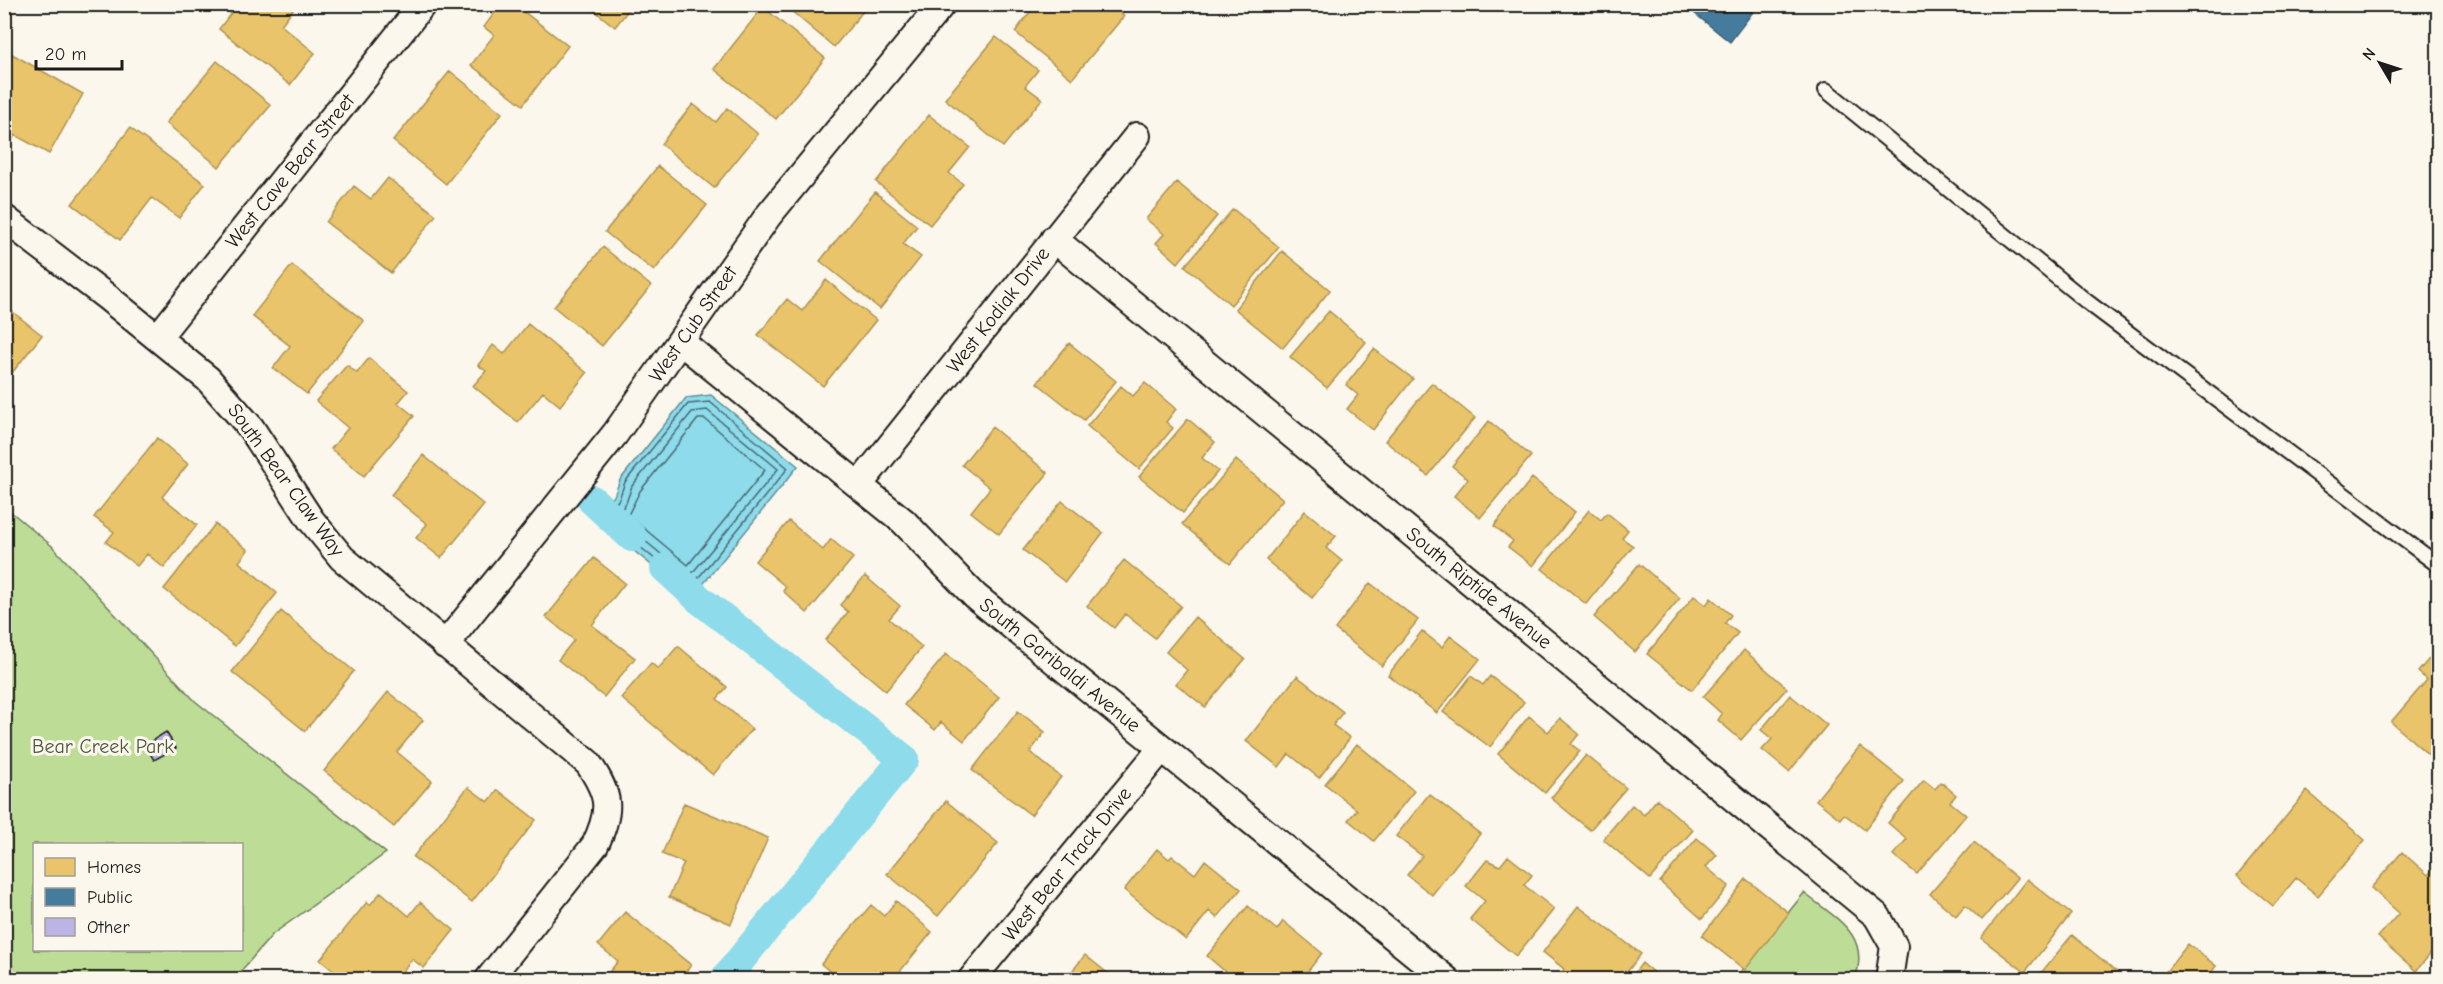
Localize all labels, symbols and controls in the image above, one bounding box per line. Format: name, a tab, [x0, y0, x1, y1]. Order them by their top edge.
scale bar	[36, 33, 122, 71]
north arrow	[2350, 33, 2410, 93]
text: 20 m	[45, 44, 86, 65]
text: N	[2359, 44, 2379, 64]
street label: West Cave Bear Street	[221, 88, 360, 253]
street label: West Kodiak Drive	[942, 242, 1054, 378]
street label: West Cub Street	[644, 260, 742, 387]
street label: South Bear Claw Way	[223, 399, 349, 561]
street label: South Riptide Avenue	[1402, 522, 1556, 654]
street label: South Garibaldi Avenue	[975, 593, 1145, 737]
park label: Bear Creek Park	[32, 735, 174, 758]
street label: West Bear Track Drive	[998, 782, 1136, 946]
legend	[33, 843, 243, 951]
text: Homes	[87, 857, 141, 878]
text: Public	[87, 887, 133, 908]
text: Other	[87, 917, 130, 938]

